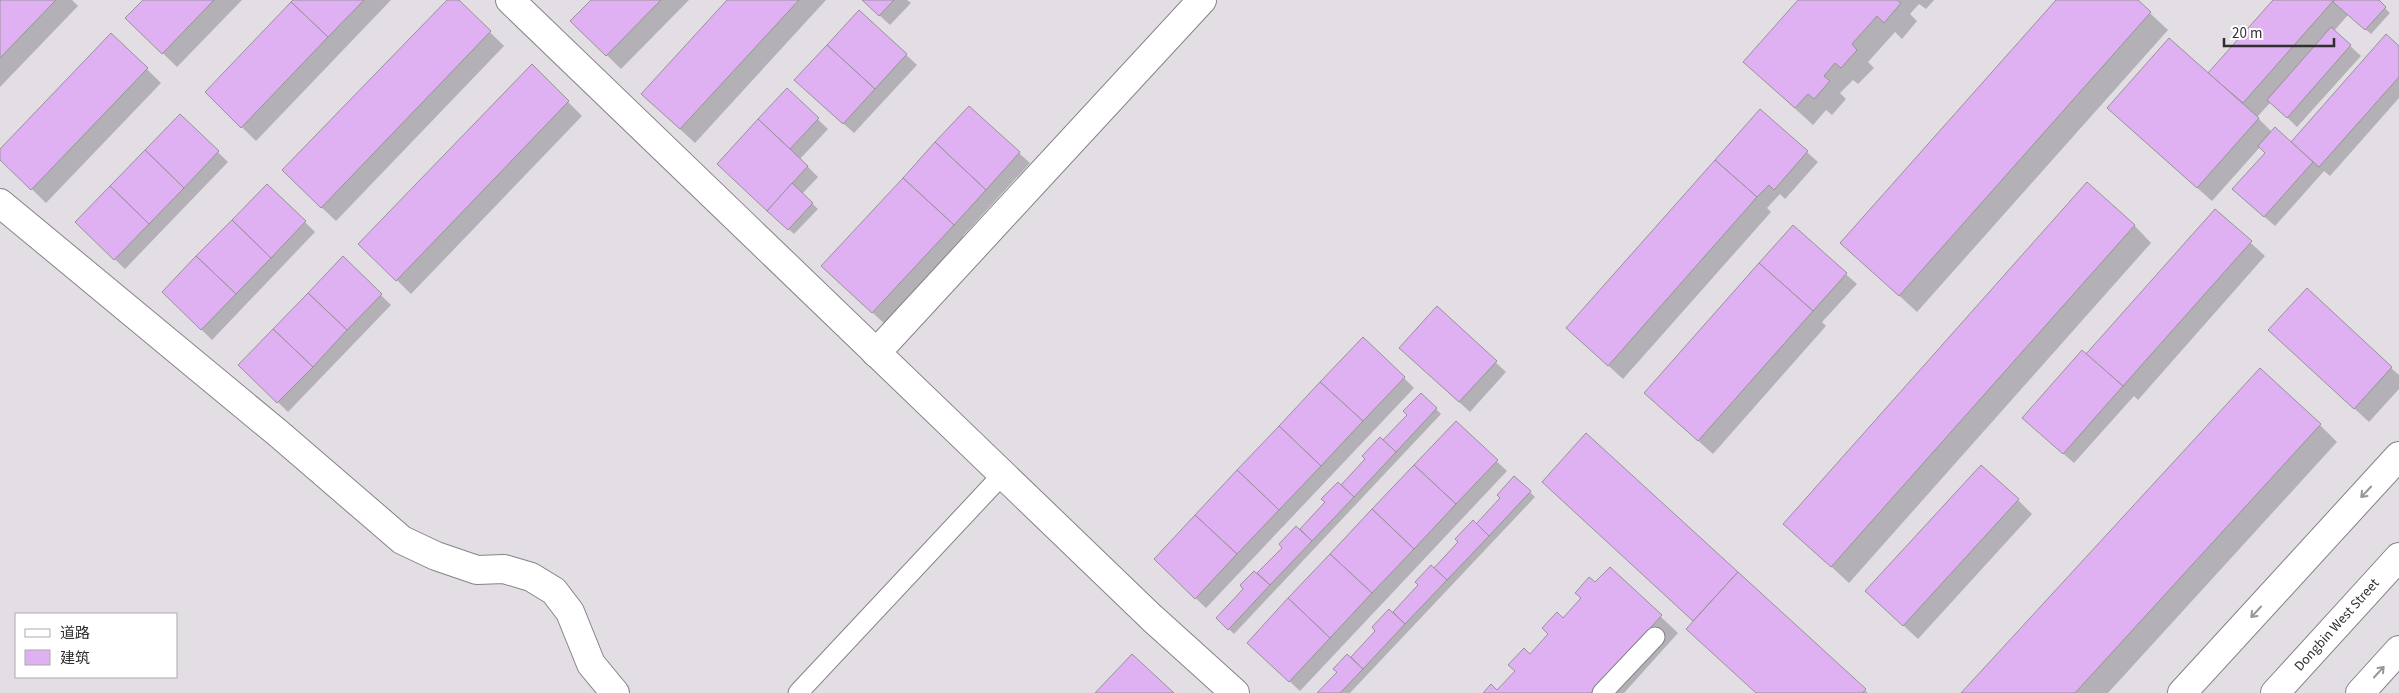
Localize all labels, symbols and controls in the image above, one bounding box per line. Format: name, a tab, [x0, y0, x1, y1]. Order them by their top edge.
scale bar	[2224, 15, 2334, 47]
text: 20 m	[2232, 23, 2262, 44]
one-way arrow	[2360, 486, 2372, 499]
street label: Dongbin West Street	[2290, 574, 2384, 676]
one-way arrow	[2250, 606, 2262, 619]
legend	[15, 613, 178, 678]
text: 道路	[60, 623, 90, 644]
text: 建筑	[60, 648, 90, 669]
one-way arrow	[2373, 665, 2385, 678]

